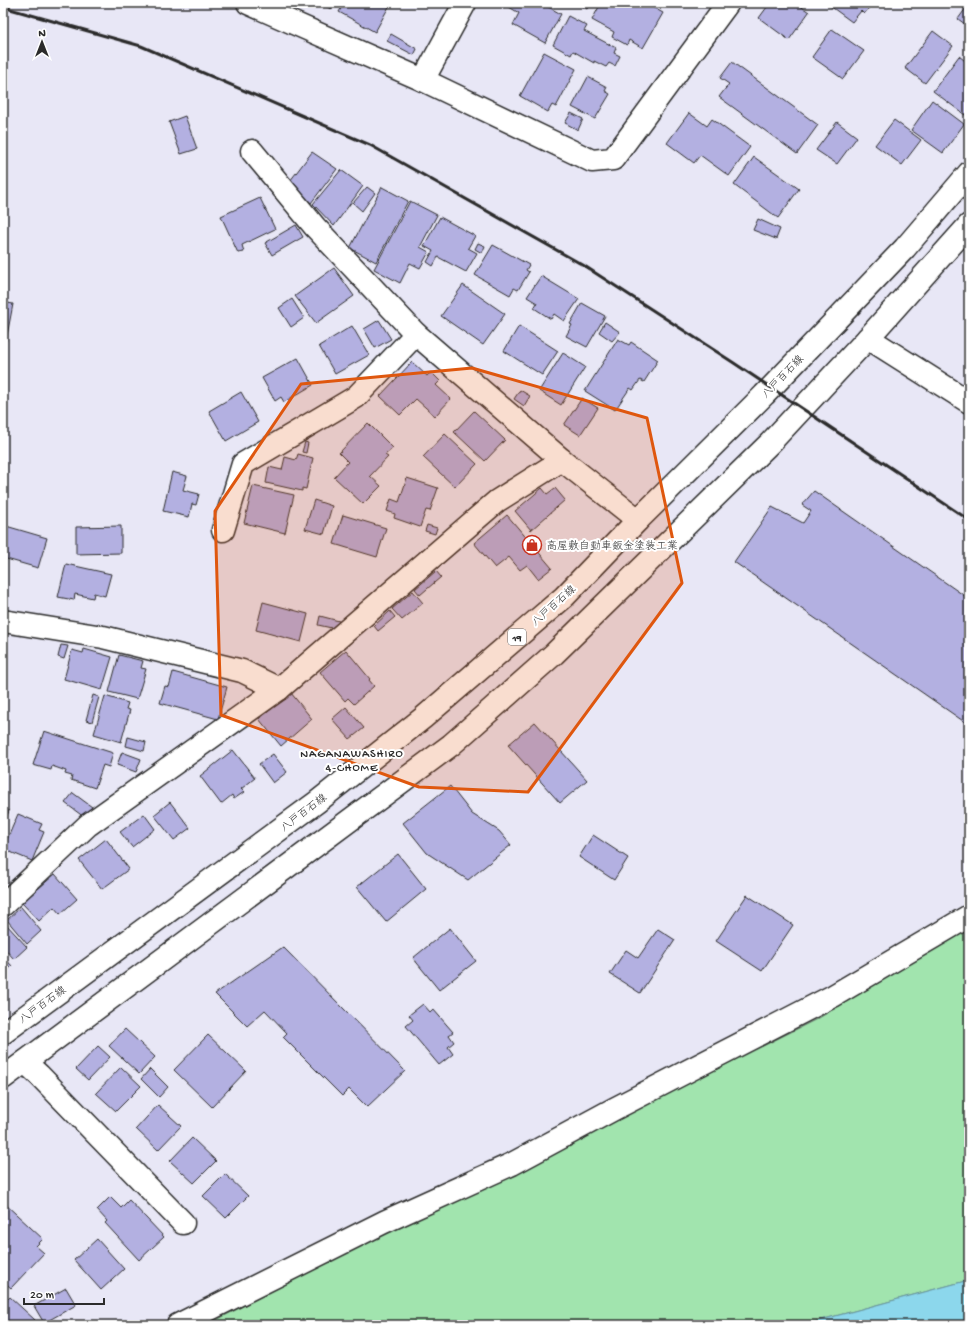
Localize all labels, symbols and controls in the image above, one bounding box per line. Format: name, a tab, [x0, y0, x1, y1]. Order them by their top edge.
north arrow	[22, 22, 62, 62]
text: N	[38, 28, 46, 40]
street label: 八戸百石線	[759, 353, 807, 401]
shop icon: 高屋敷自動車鈑金塗装工業	[521, 534, 543, 556]
place label: 高屋敷自動車鈑金塗装工業	[546, 540, 678, 553]
street label: 八戸百石線	[529, 583, 579, 629]
road number: 19	[508, 629, 526, 645]
district label: NAGANAWASHIRO 4-CHOME	[300, 748, 404, 776]
street label: 八戸百石線	[278, 791, 330, 835]
street label: 八戸百石線	[17, 984, 69, 1027]
scale bar	[24, 1280, 104, 1306]
text: 20 m	[30, 1289, 55, 1303]

